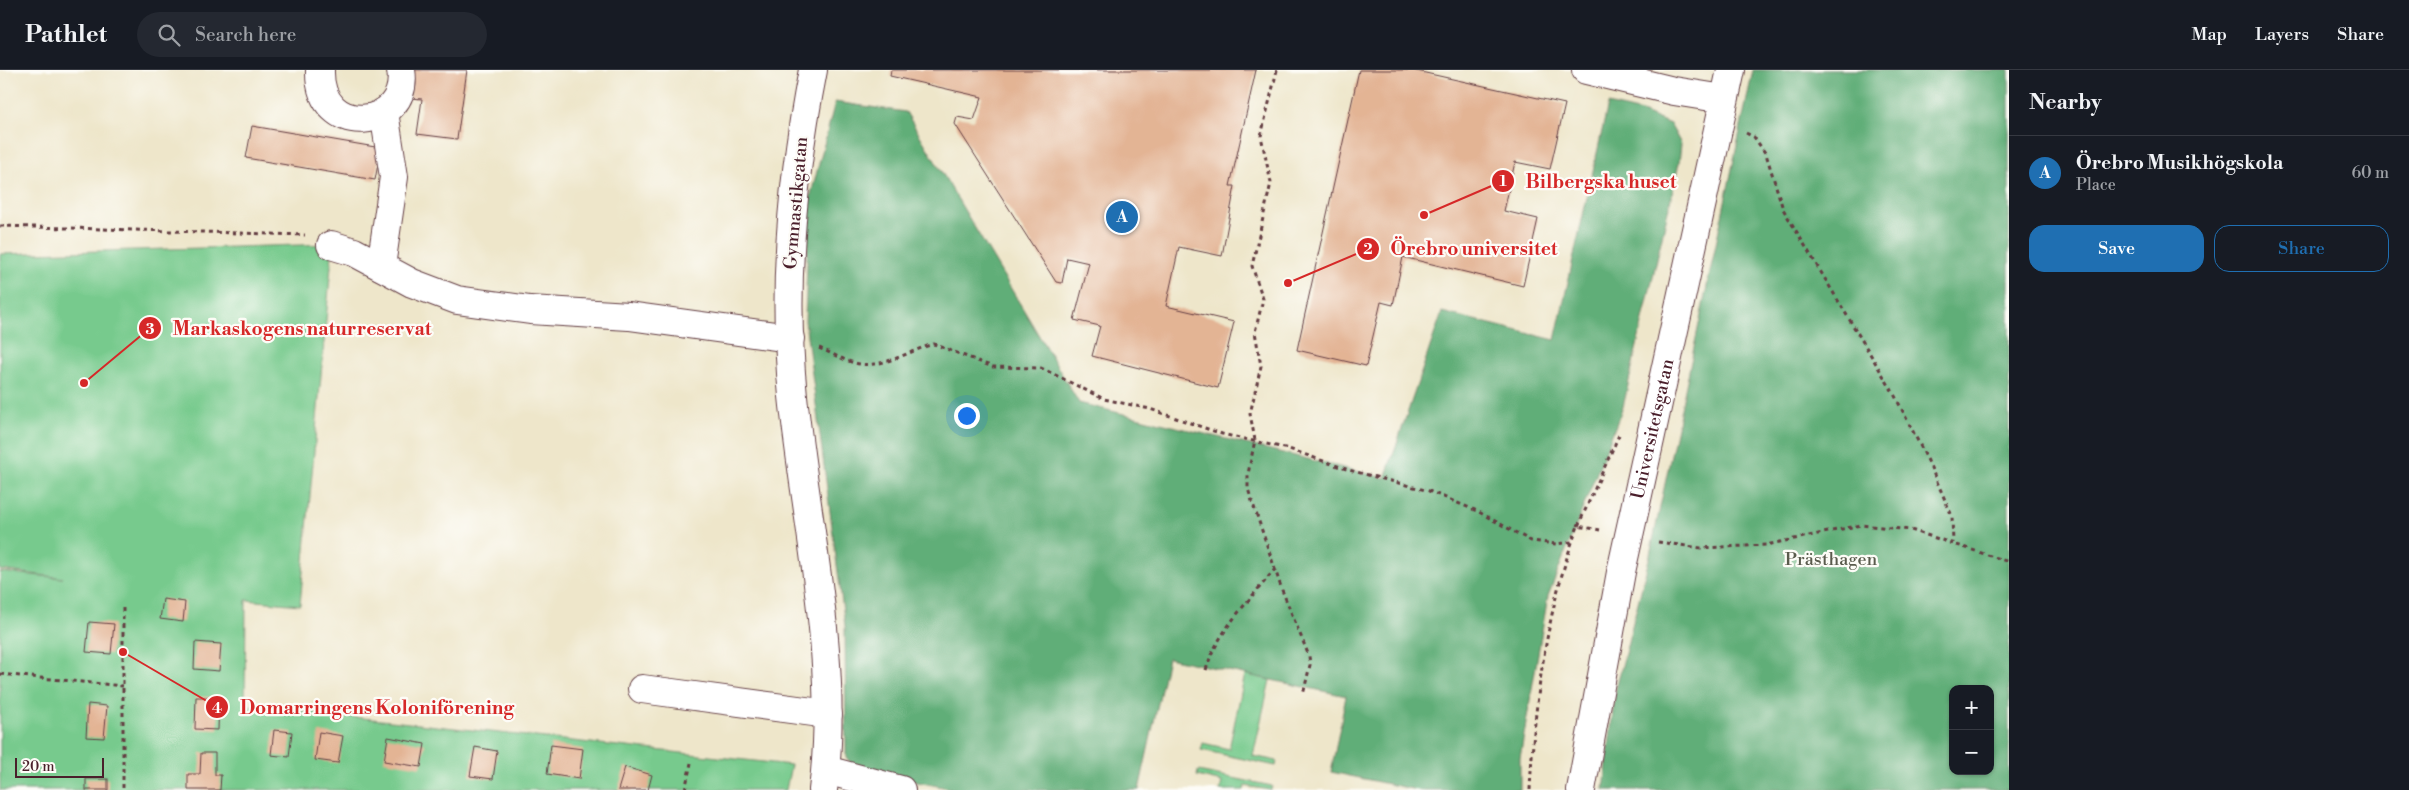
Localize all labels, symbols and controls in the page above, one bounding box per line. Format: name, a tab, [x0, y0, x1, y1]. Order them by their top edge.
search box	[137, 12, 487, 57]
text: Pathlet	[25, 20, 107, 50]
icon: search	[155, 21, 183, 49]
text: Search here	[195, 23, 296, 47]
text: Map	[2192, 23, 2227, 46]
text: Layers	[2255, 23, 2309, 46]
text: Share	[2337, 23, 2384, 46]
text: Nearby	[2029, 90, 2102, 116]
street label: Gymnastikgatan	[779, 135, 813, 270]
text: Örebro Musikhögskola	[2076, 151, 2283, 175]
text: A	[2039, 163, 2051, 183]
text: 60 m	[2351, 163, 2389, 183]
callout: Bilbergska huset	[1491, 164, 1687, 198]
text: Bilbergska huset	[1526, 170, 1677, 194]
text: 1	[1499, 172, 1507, 191]
text: Place	[2076, 175, 2116, 195]
pin: A	[1106, 198, 1138, 236]
button: Save	[2029, 225, 2204, 272]
button: Share	[2214, 225, 2389, 272]
callout: Örebro universitet	[1355, 232, 1567, 266]
text: Örebro universitet	[1390, 236, 1558, 261]
text: 2	[1363, 240, 1373, 259]
callout: Markaskogens naturreservat	[138, 311, 442, 345]
text: Markaskogens naturreservat	[173, 317, 432, 341]
text: 3	[145, 320, 155, 339]
street label: Universitetsgatan	[1626, 356, 1679, 501]
your location	[954, 403, 980, 429]
park label: Prästhagen	[1785, 548, 1878, 571]
map controls	[1949, 685, 1994, 775]
button: +	[1949, 685, 1994, 730]
callout: Domarringens Koloniförening	[205, 690, 524, 724]
text: Domarringens Koloniförening	[240, 696, 515, 720]
text: 4	[212, 699, 222, 718]
button: −	[1949, 730, 1994, 775]
scale bar	[15, 755, 104, 778]
text: 20 m	[22, 758, 54, 776]

